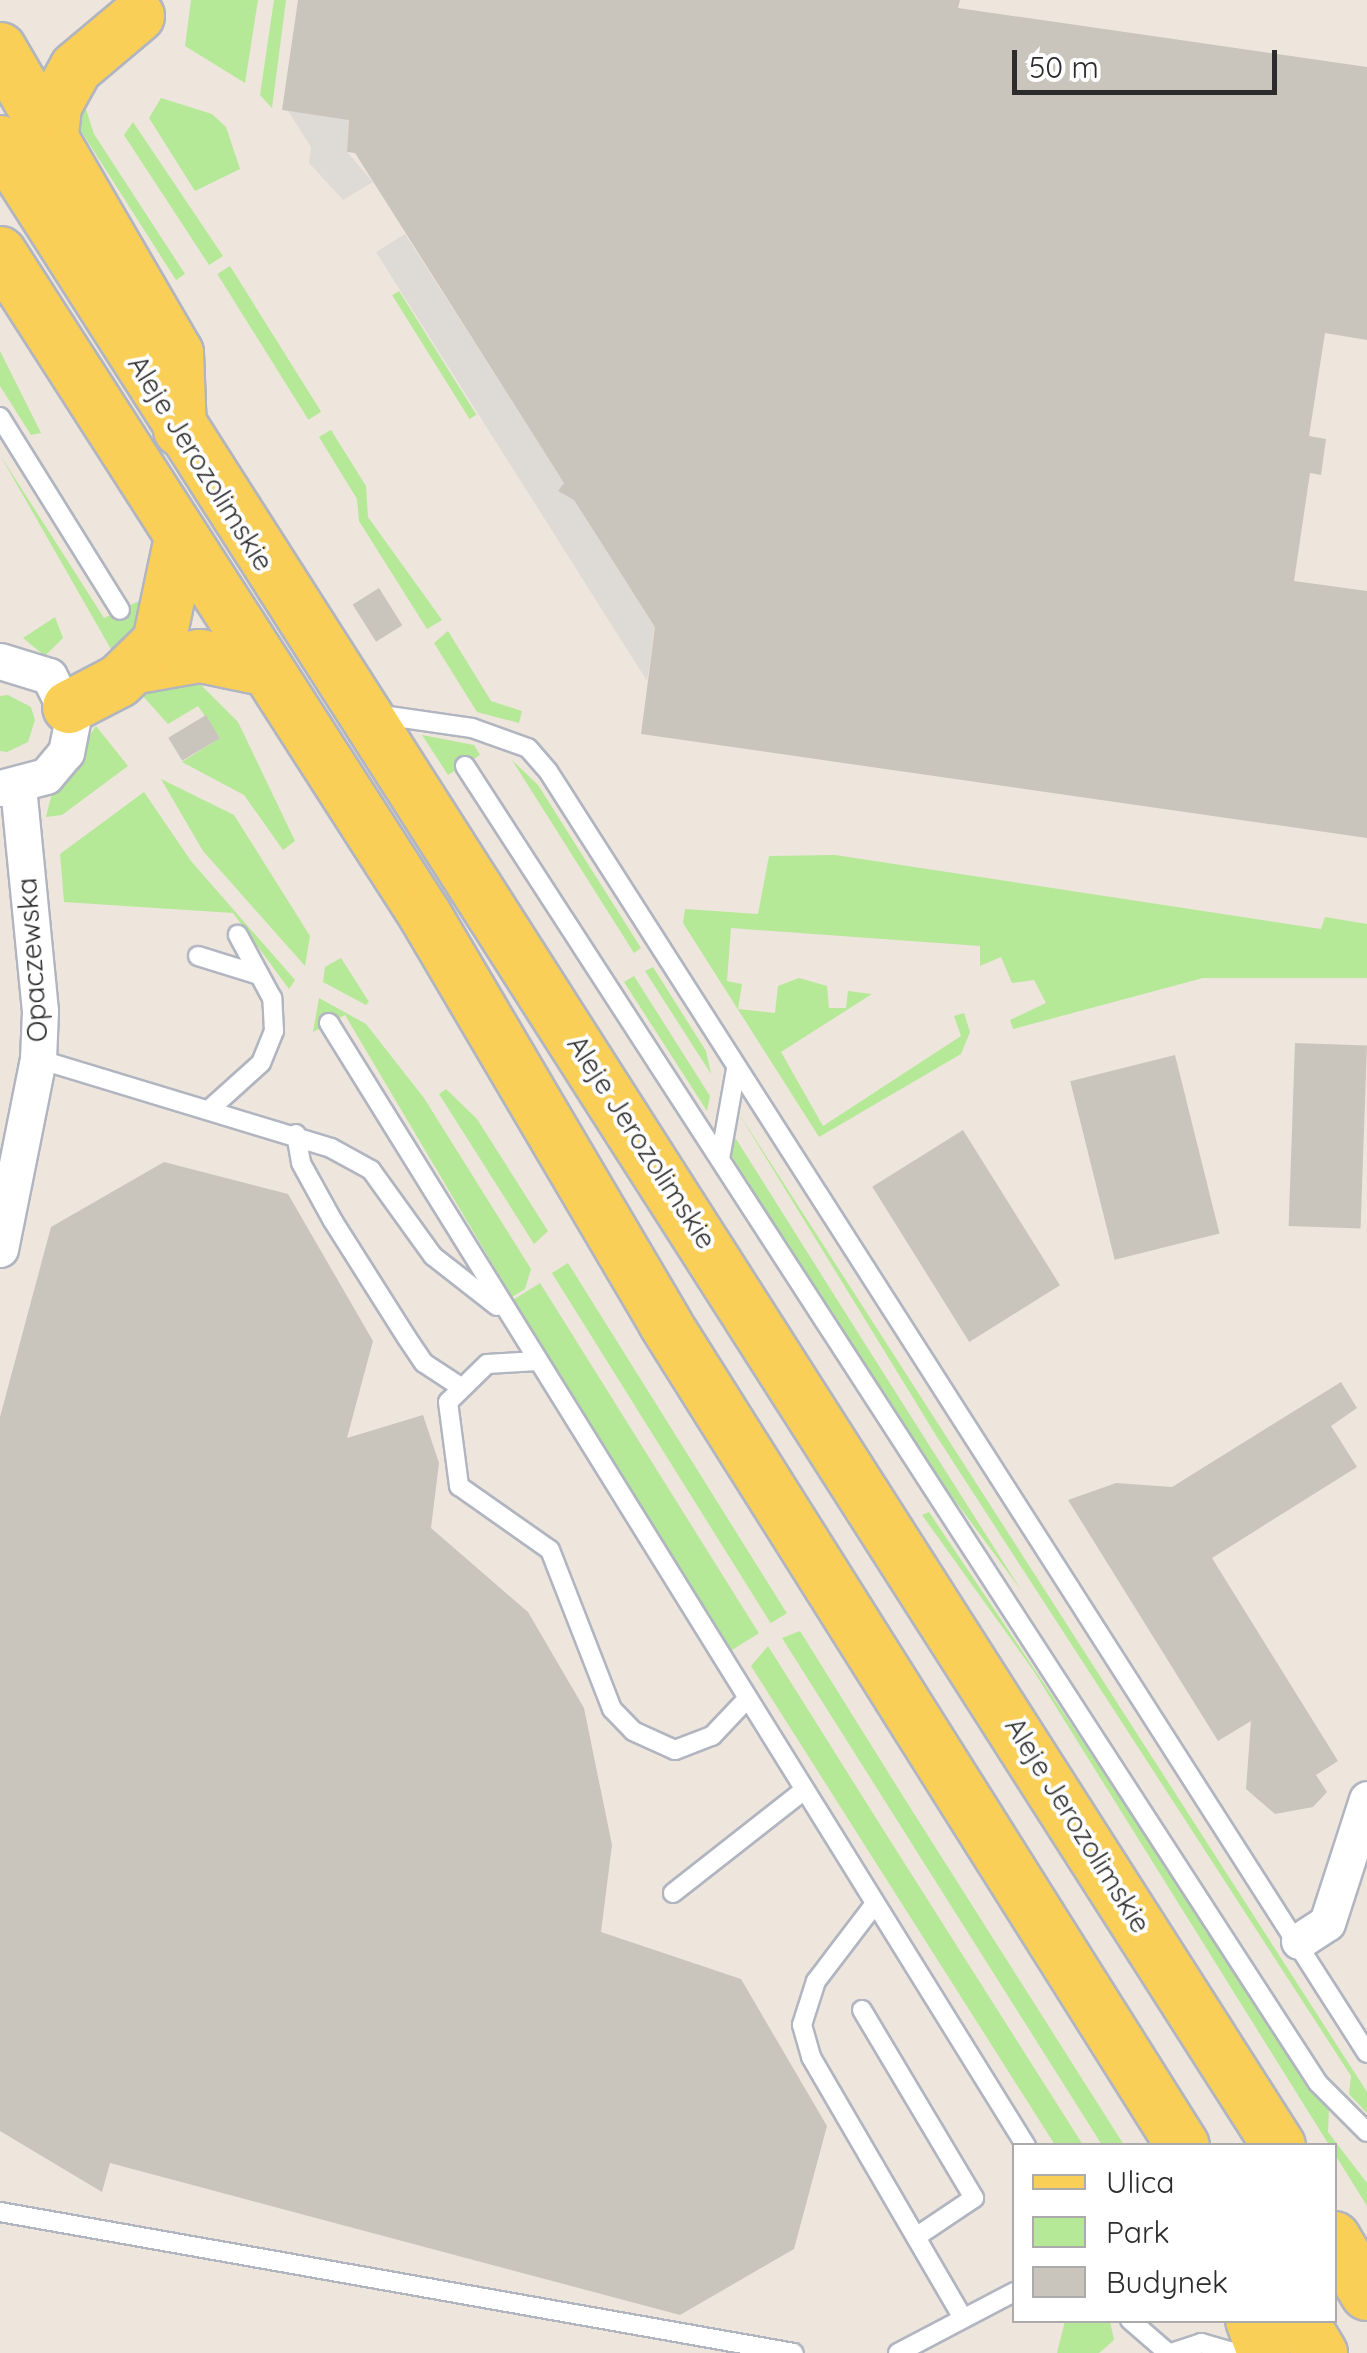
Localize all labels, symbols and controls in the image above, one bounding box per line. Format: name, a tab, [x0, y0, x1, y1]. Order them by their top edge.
scale bar	[1017, 30, 1282, 92]
text: 50 m	[1029, 48, 1099, 86]
street label: Aleje Jerozolimskie	[121, 349, 281, 577]
street label: Opaczewska	[9, 877, 55, 1043]
street label: Aleje Jerozolimskie	[560, 1029, 724, 1255]
street label: Aleje Jerozolimskie	[998, 1711, 1158, 1939]
legend	[1012, 2143, 1337, 2323]
text: Ulica	[1106, 2163, 1174, 2201]
text: Park	[1106, 2213, 1170, 2251]
text: Budynek	[1106, 2263, 1228, 2301]

